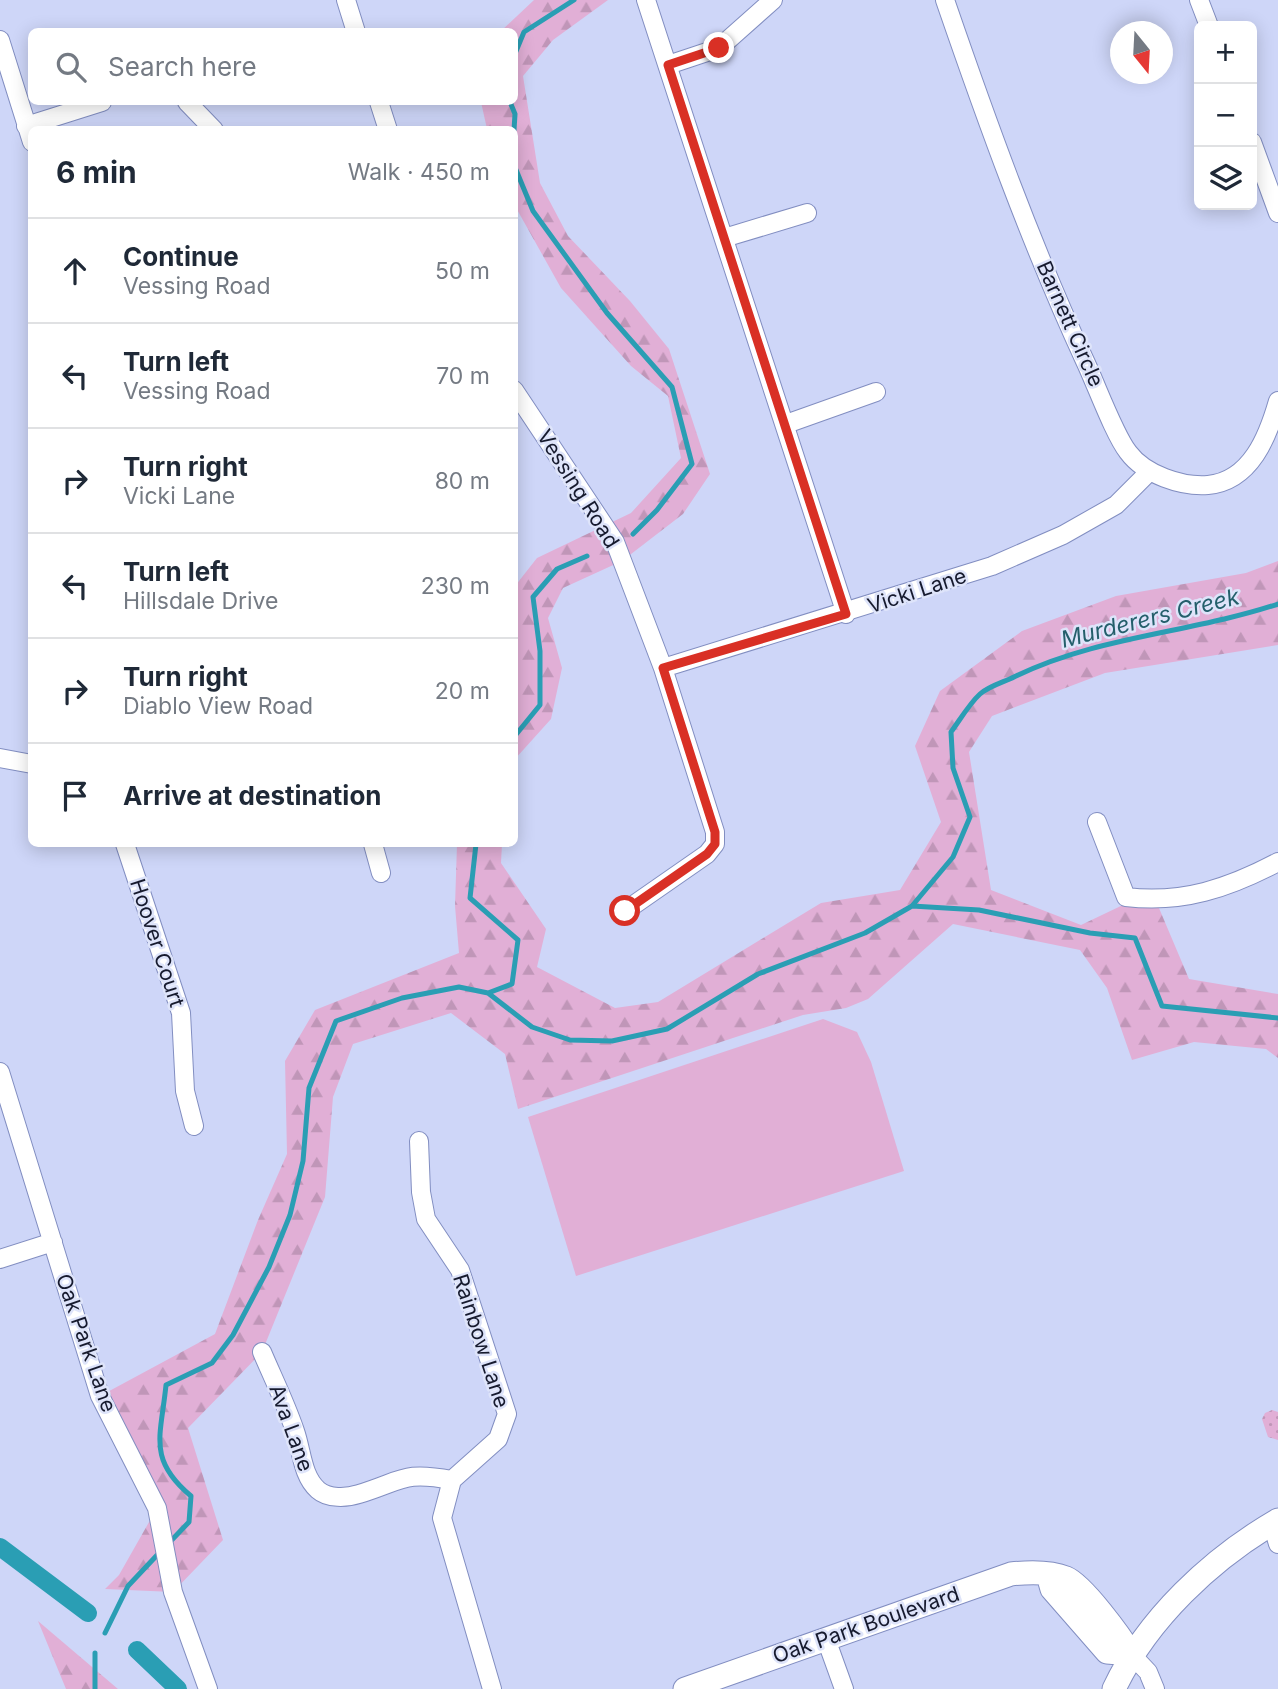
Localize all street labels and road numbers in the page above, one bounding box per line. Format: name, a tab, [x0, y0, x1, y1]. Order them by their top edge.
street label: Barnett Circle	[1032, 257, 1109, 390]
street label: Vessing Road	[532, 425, 625, 553]
street label: Vicki Lane	[864, 563, 969, 618]
street label: Hoover Court	[125, 876, 190, 1010]
street label: Oak Park Lane	[51, 1270, 122, 1415]
street label: Rainbow Lane	[448, 1271, 515, 1411]
street label: Ava Lane	[264, 1381, 319, 1475]
street label: Oak Park Boulevard	[769, 1581, 962, 1668]

